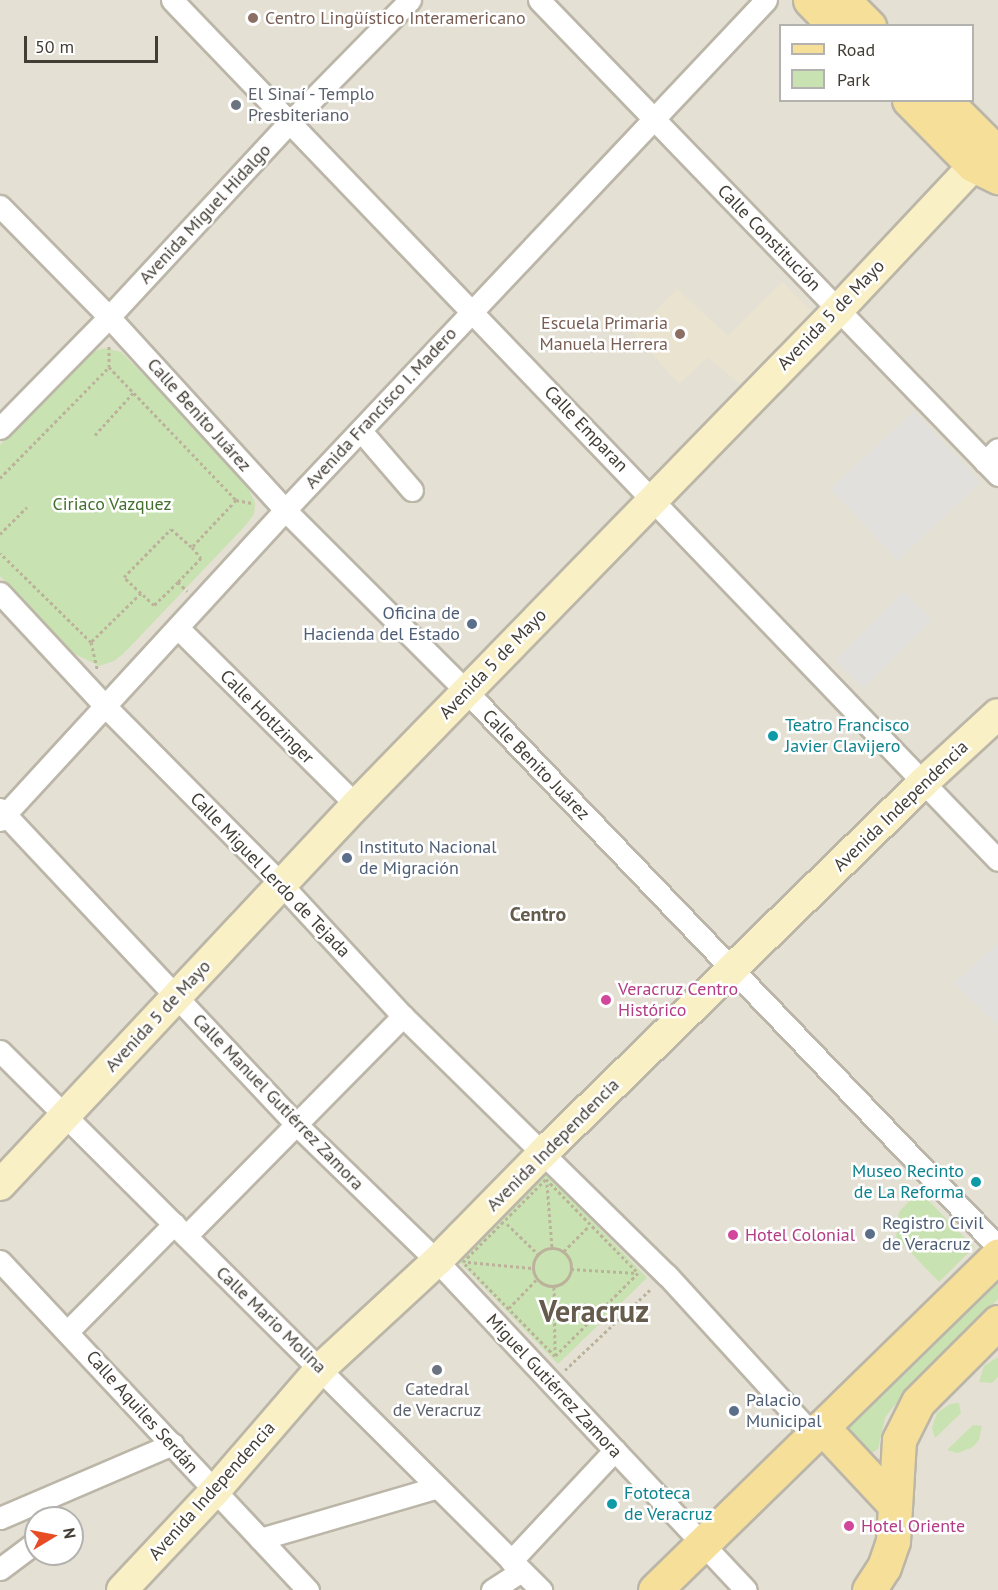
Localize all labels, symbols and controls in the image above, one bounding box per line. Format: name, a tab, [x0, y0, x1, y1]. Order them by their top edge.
place label: Centro Lingüístico Interamericano	[265, 7, 526, 29]
marker: Centro Lingüístico Interamericano	[246, 11, 260, 25]
scale bar	[27, 24, 160, 62]
legend	[779, 24, 974, 102]
text: 50 m	[35, 35, 74, 58]
text: Road	[837, 38, 875, 61]
text: Park	[837, 68, 870, 91]
place label: El Sinaí - Templo Presbiteriano	[248, 84, 378, 127]
marker: El Sinaí - Templo Presbiteriano	[229, 98, 243, 112]
street label: Avenida Miguel Hidalgo	[135, 140, 275, 288]
street label: Calle Constitución	[713, 180, 825, 296]
street label: Avenida 5 de Mayo	[773, 255, 889, 375]
place label: Escuela Primaria Manuela Herrera	[539, 313, 668, 356]
street label: Avenida Francisco I. Madero	[300, 322, 462, 494]
marker: Escuela Primaria Manuela Herrera	[673, 327, 687, 341]
street label: Calle Benito Juárez	[142, 354, 256, 476]
street label: Calle Emparan	[540, 382, 632, 476]
park label: Ciriaco Vazquez	[52, 493, 172, 515]
place label: Oficina de Hacienda del Estado	[303, 603, 460, 646]
street label: Avenida 5 de Mayo	[435, 604, 551, 724]
marker: Oficina de Hacienda del Estado	[465, 617, 479, 631]
street label: Calle Hotlzinger	[215, 665, 319, 769]
street label: Calle Benito Juárez	[478, 705, 594, 825]
place label: Teatro Francisco Javier Clavijero	[785, 715, 910, 758]
marker: Teatro Francisco Javier Clavijero	[766, 729, 780, 743]
street label: Avenida Independencia	[829, 736, 973, 876]
street label: Calle Miguel Lerdo de Tejada	[185, 788, 355, 962]
place label: Instituto Nacional de Migración	[359, 837, 496, 880]
marker: Instituto Nacional de Migración	[340, 851, 354, 865]
district label: Centro	[510, 902, 566, 926]
street label: Avenida 5 de Mayo	[101, 956, 215, 1076]
place label: Veracruz Centro Histórico	[618, 979, 739, 1022]
marker: Veracruz Centro Histórico	[599, 993, 613, 1007]
street label: Calle Manuel Gutiérrez Zamora	[188, 1009, 368, 1195]
street label: Avenida Independencia	[482, 1074, 624, 1216]
place label: Museo Recinto de La Reforma	[852, 1161, 964, 1204]
marker: Museo Recinto de La Reforma	[969, 1175, 983, 1189]
place label: Registro Civil de Veracruz	[882, 1213, 983, 1256]
place label: Hotel Colonial	[745, 1224, 855, 1246]
marker: Registro Civil de Veracruz	[863, 1227, 877, 1241]
marker: Hotel Colonial	[726, 1228, 740, 1242]
street label: Calle Mario Molina	[211, 1262, 331, 1378]
district label: Veracruz	[539, 1293, 649, 1329]
street label: Miguel Gutiérrez Zamora	[481, 1309, 627, 1463]
street label: Calle Aquiles Serdán	[81, 1346, 203, 1478]
marker: Catedral de Veracruz	[430, 1363, 444, 1377]
place label: Catedral de Veracruz	[393, 1379, 481, 1422]
place label: Palacio Municipal	[746, 1390, 821, 1432]
marker: Palacio Municipal	[727, 1404, 741, 1418]
street label: Avenida Independencia	[144, 1417, 280, 1565]
place label: Fototeca de Veracruz	[624, 1483, 713, 1526]
marker: Fototeca de Veracruz	[605, 1497, 619, 1511]
north arrow	[24, 1506, 84, 1566]
place label: Hotel Oriente	[861, 1515, 965, 1537]
marker: Hotel Oriente	[842, 1519, 856, 1533]
text: N	[59, 1526, 81, 1540]

